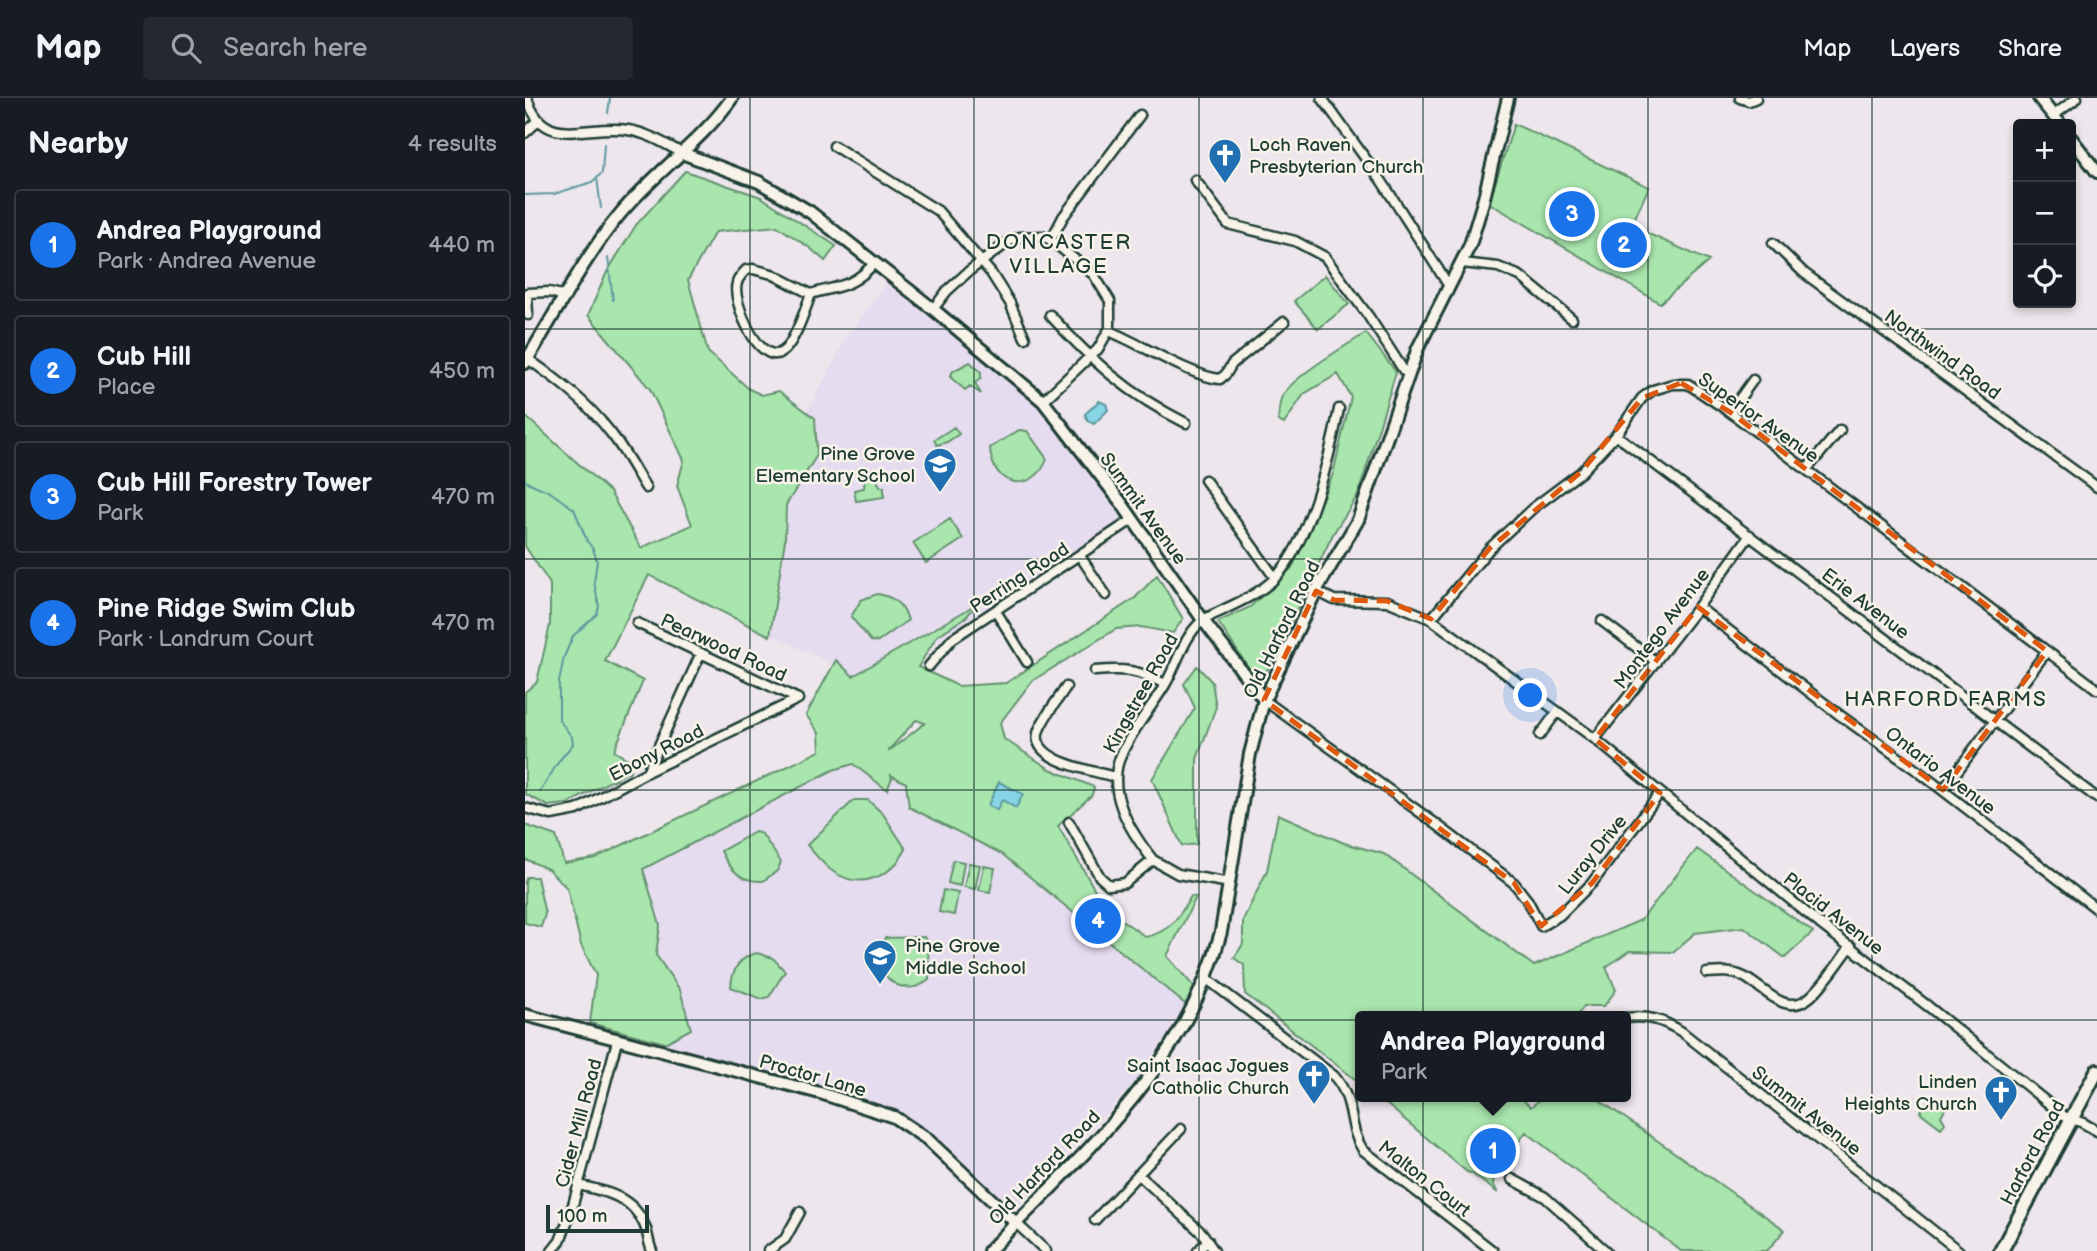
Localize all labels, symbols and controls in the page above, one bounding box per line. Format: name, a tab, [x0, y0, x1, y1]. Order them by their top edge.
search box	[143, 17, 633, 80]
text: Map	[35, 28, 101, 68]
icon: search	[167, 29, 205, 67]
text: Search here	[223, 33, 367, 64]
text: Map	[1803, 34, 1851, 63]
text: Layers	[1889, 34, 1960, 63]
text: Share	[1998, 34, 2062, 63]
map controls	[2013, 119, 2076, 308]
button: +	[2013, 119, 2076, 182]
text: Nearby	[28, 126, 128, 162]
text: 4 results	[408, 130, 497, 158]
place label: Loch Raven Presbyterian Church	[1249, 134, 1423, 179]
church icon: Loch Raven Presbyterian Church	[1206, 136, 1244, 185]
button: −	[2013, 182, 2076, 245]
pin: 3	[1549, 188, 1595, 240]
text: Andrea Playground	[97, 216, 322, 247]
pin: 2	[1601, 219, 1647, 271]
district label: DONCASTER VILLAGE	[986, 230, 1132, 279]
text: 1	[48, 231, 58, 259]
text: 440 m	[428, 231, 495, 259]
button: locate	[2013, 245, 2076, 308]
text: Park · Andrea Avenue	[97, 247, 316, 275]
street label: Northwind Road	[1879, 305, 2005, 405]
text: Cub Hill	[97, 342, 191, 373]
text: 2	[46, 357, 60, 385]
text: 450 m	[429, 357, 495, 385]
street label: Superior Avenue	[1693, 368, 1823, 468]
text: Place	[97, 373, 155, 401]
place label: Pine Grove Elementary School	[756, 443, 915, 488]
school or university icon: Pine Grove Elementary School	[921, 445, 959, 494]
street label: Summit Avenue	[1094, 448, 1191, 569]
text: Cub Hill Forestry Tower	[97, 468, 372, 499]
text: 3	[46, 483, 60, 511]
text: 470 m	[431, 483, 495, 511]
text: Park	[97, 499, 143, 527]
street label: Perring Road	[966, 538, 1074, 619]
street label: Old Harford Road	[1239, 557, 1326, 702]
street label: Montego Avenue	[1609, 564, 1715, 694]
street label: Erie Avenue	[1817, 564, 1914, 645]
text: Pine Ridge Swim Club	[97, 594, 355, 625]
text: 4	[46, 609, 60, 637]
text: 470 m	[431, 609, 495, 637]
street label: Pearwood Road	[657, 609, 790, 688]
text: Park · Landrum Court	[97, 625, 314, 653]
street label: Kingstree Road	[1099, 630, 1184, 758]
your location	[1513, 678, 1547, 712]
district label: HARFORD FARMS	[1844, 687, 2048, 712]
street label: Ebony Road	[606, 720, 708, 787]
street label: Ontario Avenue	[1880, 722, 2000, 820]
street label: Luray Drive	[1554, 810, 1632, 899]
street label: Placid Avenue	[1778, 868, 1888, 961]
pin: 4	[1075, 895, 1121, 947]
place label: Pine Grove Middle School	[905, 935, 1026, 980]
school or university icon: Pine Grove Middle School	[861, 937, 899, 986]
popup	[1355, 1011, 1631, 1102]
text: Andrea Playground	[1381, 1027, 1605, 1058]
street label: Proctor Lane	[756, 1050, 869, 1103]
place label: Saint Isaac Jogues Catholic Church	[1127, 1055, 1289, 1100]
street label: Cider Mill Road	[551, 1056, 608, 1190]
church icon: Saint Isaac Jogues Catholic Church	[1295, 1057, 1333, 1106]
text: Park	[1381, 1058, 1427, 1086]
street label: Summit Avenue	[1747, 1061, 1865, 1161]
place label: Linden Heights Church	[1844, 1071, 1977, 1116]
church icon: Linden Heights Church	[1982, 1073, 2020, 1122]
street label: Harford Road	[1996, 1096, 2071, 1209]
street label: Old Harford Road	[985, 1106, 1106, 1230]
pin: 1	[1470, 1125, 1516, 1177]
street label: Malton Court	[1373, 1136, 1475, 1222]
scale bar	[546, 1202, 649, 1234]
text: 100 m	[557, 1205, 608, 1228]

